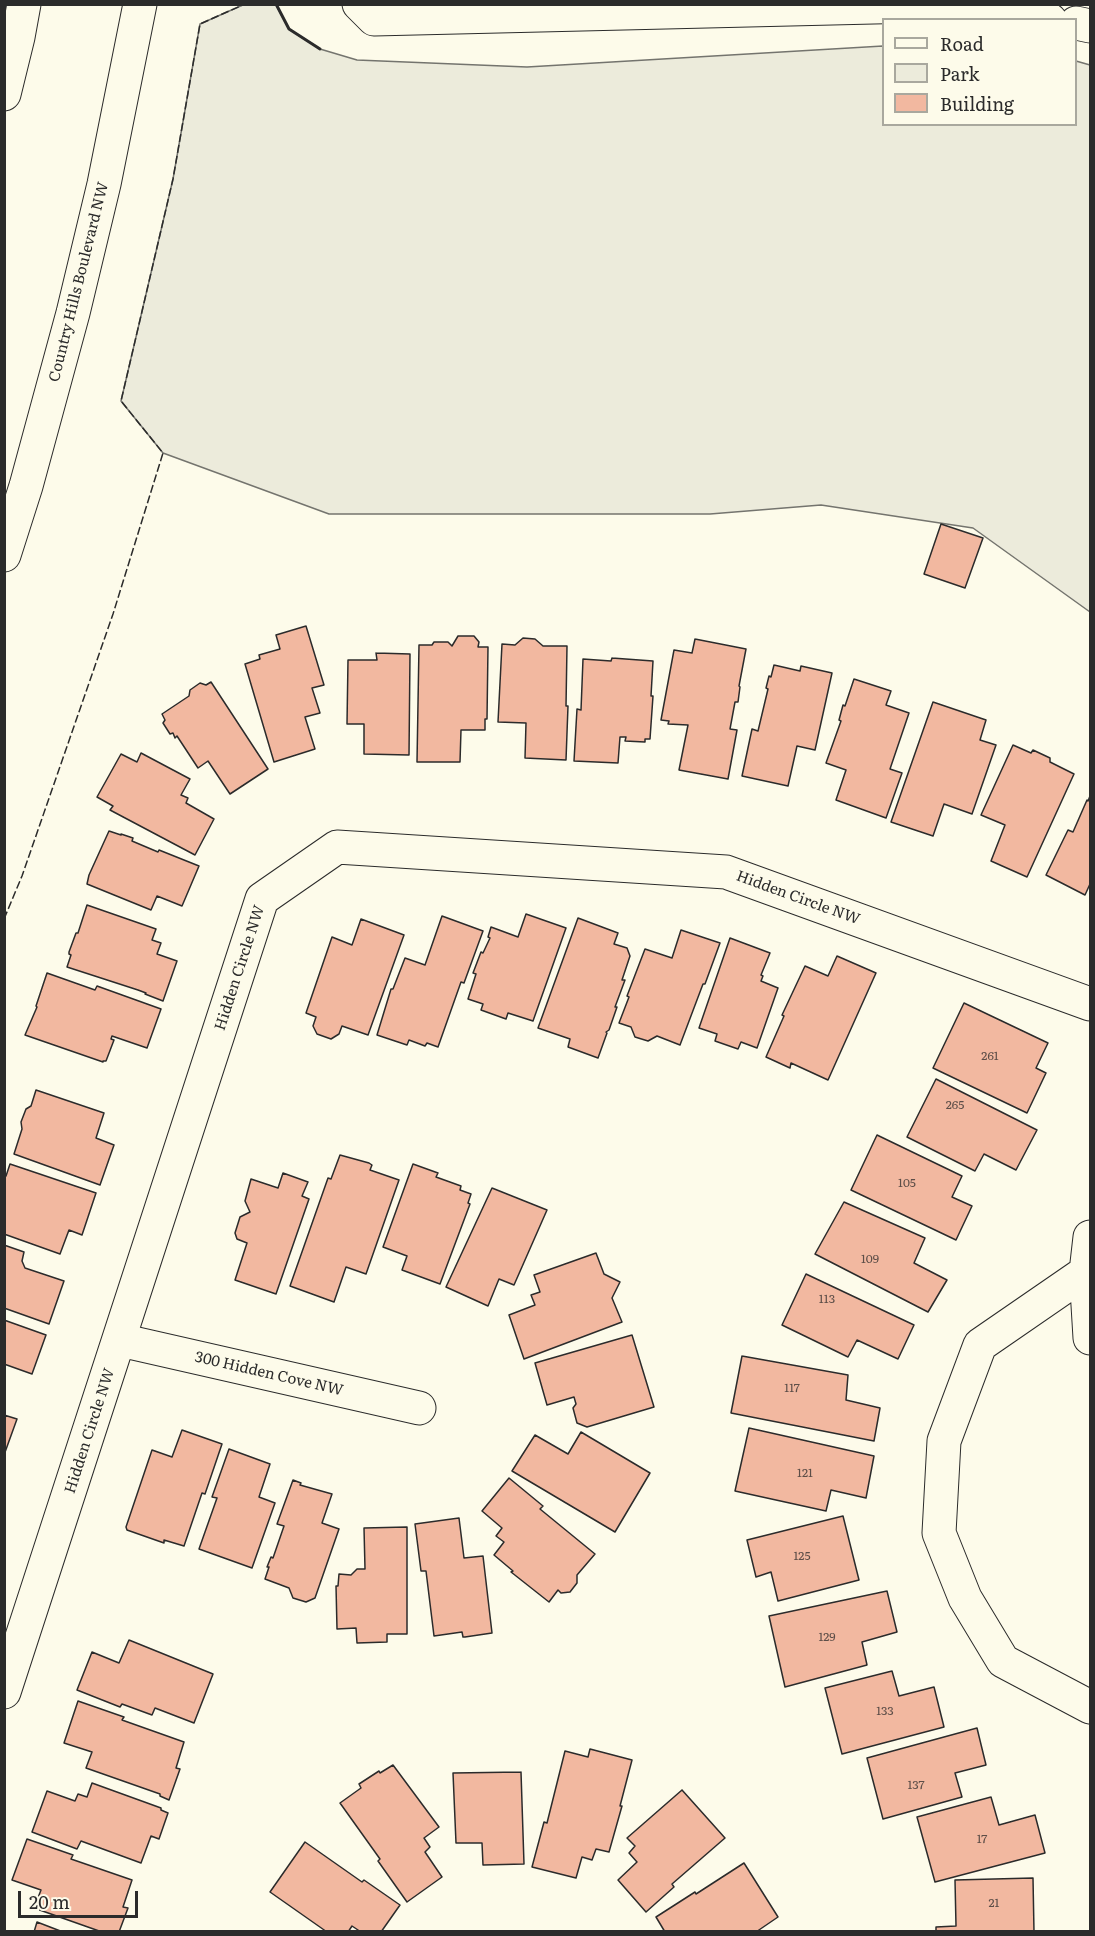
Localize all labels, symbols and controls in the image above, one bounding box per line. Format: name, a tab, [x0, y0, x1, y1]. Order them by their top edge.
legend	[882, 18, 1077, 126]
text: Road	[940, 30, 984, 57]
text: Park	[940, 60, 979, 87]
text: Building	[940, 90, 1014, 117]
street label: Country Hills Boulevard NW	[45, 180, 113, 384]
street label: Hidden Circle NW	[734, 867, 862, 929]
street label: Hidden Circle NW	[211, 903, 269, 1033]
house number: 261	[981, 1049, 999, 1063]
house number: 265	[946, 1098, 964, 1112]
house number: 105	[898, 1176, 916, 1190]
house number: 109	[861, 1252, 879, 1266]
house number: 113	[819, 1292, 835, 1306]
street label: 300 Hidden Cove NW	[193, 1348, 345, 1400]
street label: Hidden Circle NW	[61, 1366, 119, 1496]
house number: 117	[784, 1381, 800, 1395]
house number: 121	[797, 1466, 813, 1480]
house number: 125	[793, 1549, 811, 1563]
house number: 129	[818, 1630, 836, 1644]
house number: 133	[876, 1704, 894, 1718]
house number: 137	[907, 1778, 925, 1792]
house number: 17	[977, 1832, 987, 1846]
scale bar	[21, 1879, 141, 1917]
text: 20 m	[29, 1888, 70, 1915]
house number: 21	[989, 1896, 999, 1910]

